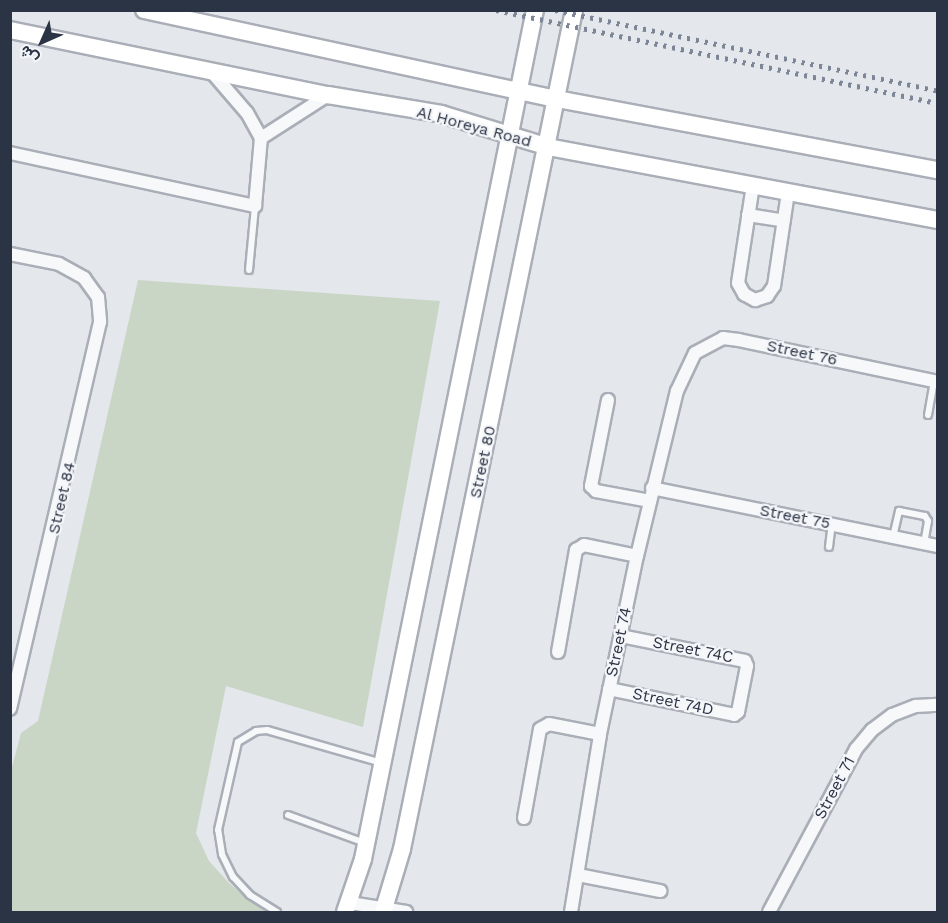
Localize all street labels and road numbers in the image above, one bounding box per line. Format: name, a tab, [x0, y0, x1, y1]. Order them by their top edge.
street label: Al Horeya Road	[414, 102, 534, 152]
street label: Street 76	[765, 336, 839, 370]
street label: Street 80	[466, 424, 500, 500]
street label: Street 84	[44, 460, 80, 536]
street label: Street 75	[758, 501, 832, 533]
street label: Street 74	[602, 605, 636, 679]
street label: Street 74C	[651, 633, 735, 667]
street label: Street 74D	[630, 684, 716, 720]
street label: Street 71	[810, 753, 860, 823]

